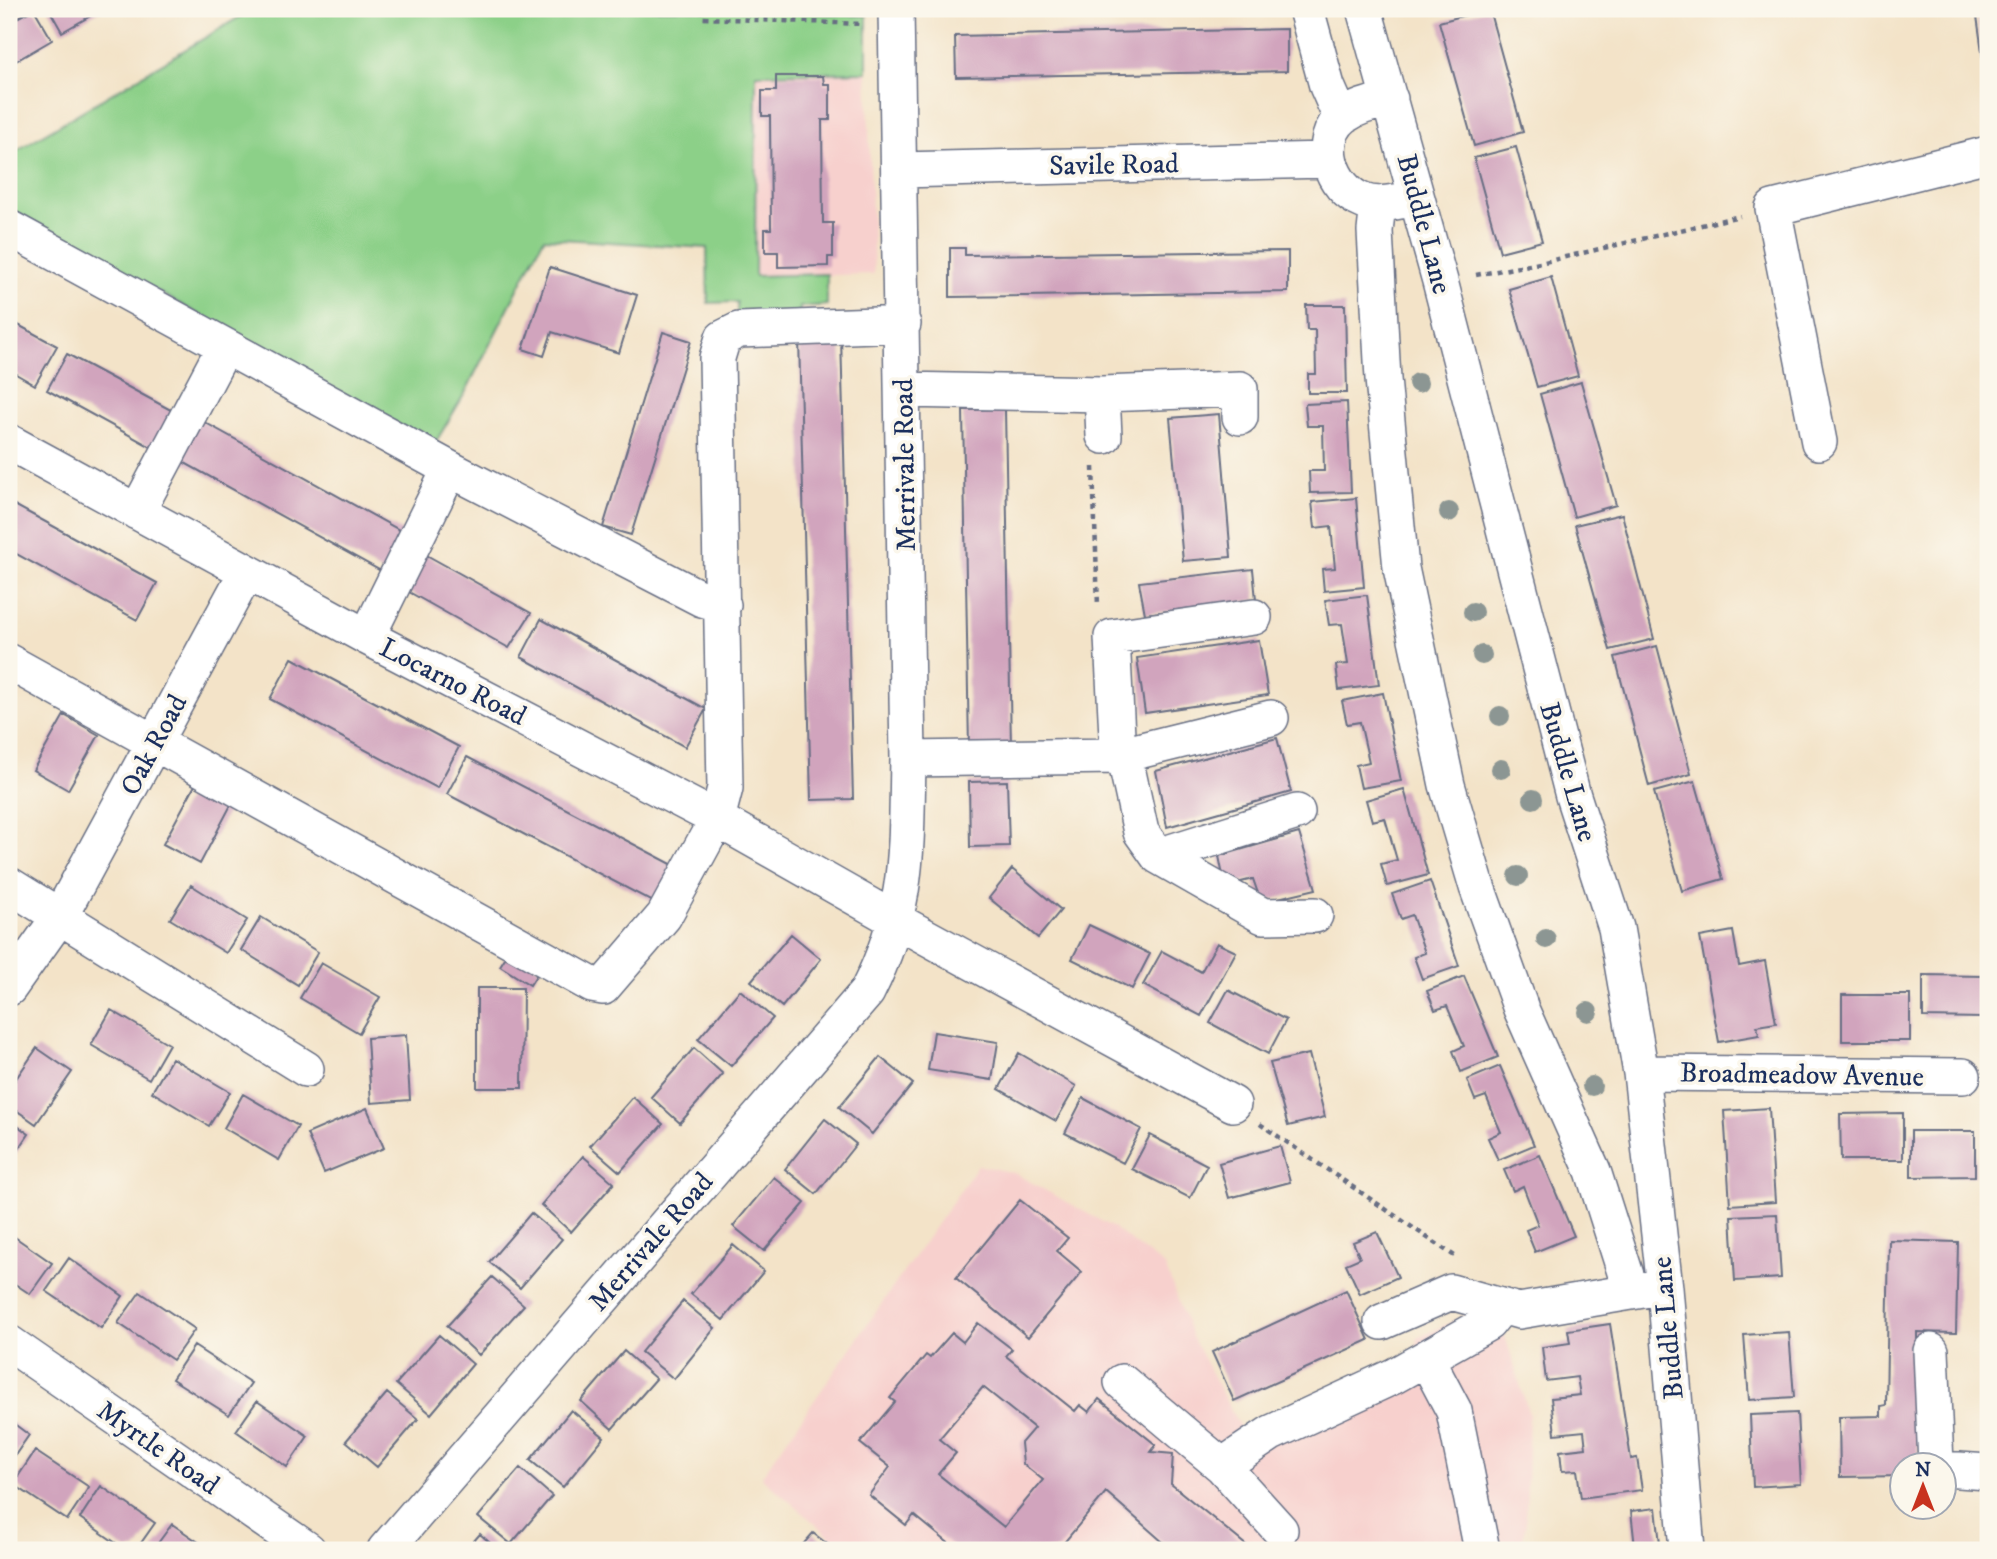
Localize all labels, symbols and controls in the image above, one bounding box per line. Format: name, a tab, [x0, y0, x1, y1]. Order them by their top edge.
street label: Savile Road	[1049, 146, 1179, 184]
street label: Buddle Lane	[1389, 150, 1459, 298]
street label: Merrivale Road	[886, 378, 924, 552]
street label: Locarno Road	[374, 630, 532, 734]
street label: Oak Road	[113, 688, 195, 802]
street label: Buddle Lane	[1531, 698, 1605, 846]
street label: Broadmeadow Avenue	[1680, 1055, 1924, 1095]
street label: Merrivale Road	[581, 1165, 721, 1319]
street label: Buddle Lane	[1644, 1255, 1692, 1401]
street label: Myrtle Road	[90, 1393, 226, 1503]
north arrow	[1888, 1450, 1958, 1520]
text: N	[1915, 1459, 1931, 1482]

